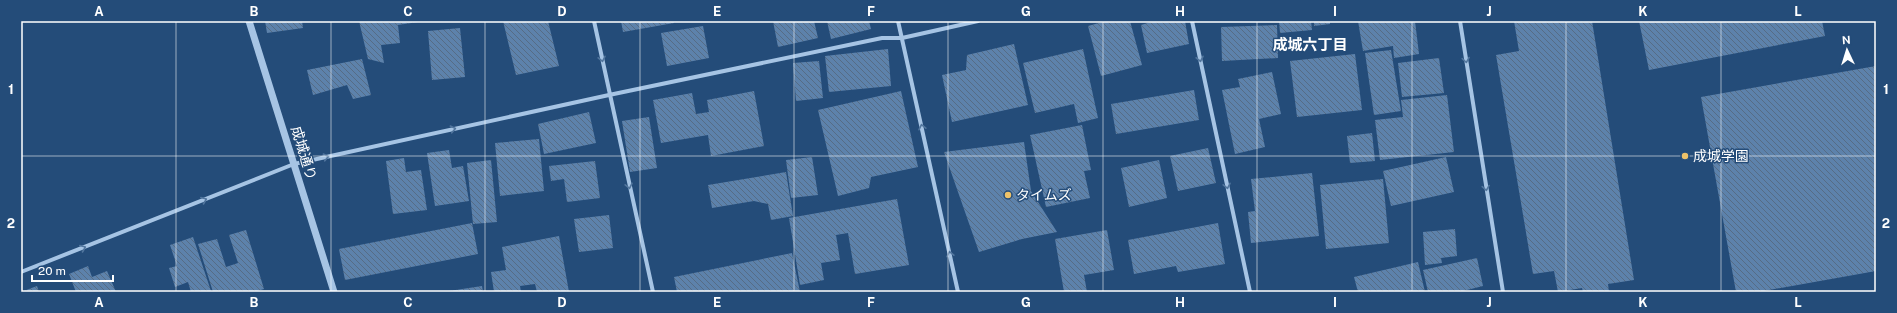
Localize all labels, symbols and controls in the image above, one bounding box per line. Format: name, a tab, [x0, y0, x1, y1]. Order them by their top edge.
text: A	[94, 4, 104, 19]
text: B	[250, 4, 259, 19]
text: C	[403, 4, 413, 19]
text: D	[557, 4, 567, 19]
text: E	[713, 4, 721, 19]
text: F	[867, 4, 875, 19]
text: G	[1021, 4, 1031, 19]
text: H	[1175, 4, 1185, 19]
text: I	[1333, 4, 1337, 19]
text: J	[1486, 4, 1492, 19]
text: K	[1638, 4, 1648, 19]
text: L	[1794, 4, 1802, 19]
north arrow	[1827, 30, 1867, 70]
text: N	[1842, 34, 1851, 46]
district label: 成城六丁目	[1272, 36, 1348, 53]
one-way arrow	[598, 56, 606, 62]
one-way arrow	[1195, 56, 1203, 62]
one-way arrow	[1462, 56, 1470, 63]
text: 1	[8, 82, 14, 97]
text: 1	[1883, 82, 1889, 97]
street label: 成城通り	[288, 124, 320, 182]
one-way arrow	[918, 124, 926, 130]
one-way arrow	[450, 125, 457, 133]
place label: 成城学園	[1693, 148, 1749, 164]
marker: 成城学園	[1680, 151, 1690, 161]
one-way arrow	[323, 153, 330, 161]
one-way arrow	[625, 183, 633, 189]
one-way arrow	[1223, 183, 1231, 189]
one-way arrow	[1482, 185, 1490, 191]
place label: タイムズ	[1016, 187, 1072, 203]
marker: タイムズ	[1003, 190, 1013, 200]
one-way arrow	[201, 196, 208, 204]
text: 2	[7, 216, 15, 231]
text: 2	[1882, 216, 1890, 231]
one-way arrow	[80, 244, 87, 252]
one-way arrow	[946, 251, 954, 257]
scale bar	[32, 257, 113, 283]
text: 20 m	[38, 264, 66, 278]
text: A	[94, 295, 104, 310]
text: B	[250, 295, 259, 310]
text: C	[403, 295, 413, 310]
text: D	[557, 295, 567, 310]
text: E	[713, 295, 721, 310]
text: F	[867, 295, 875, 310]
text: G	[1021, 295, 1031, 310]
text: H	[1175, 295, 1185, 310]
text: I	[1333, 295, 1337, 310]
text: J	[1486, 295, 1492, 310]
text: K	[1638, 295, 1648, 310]
text: L	[1794, 295, 1802, 310]

